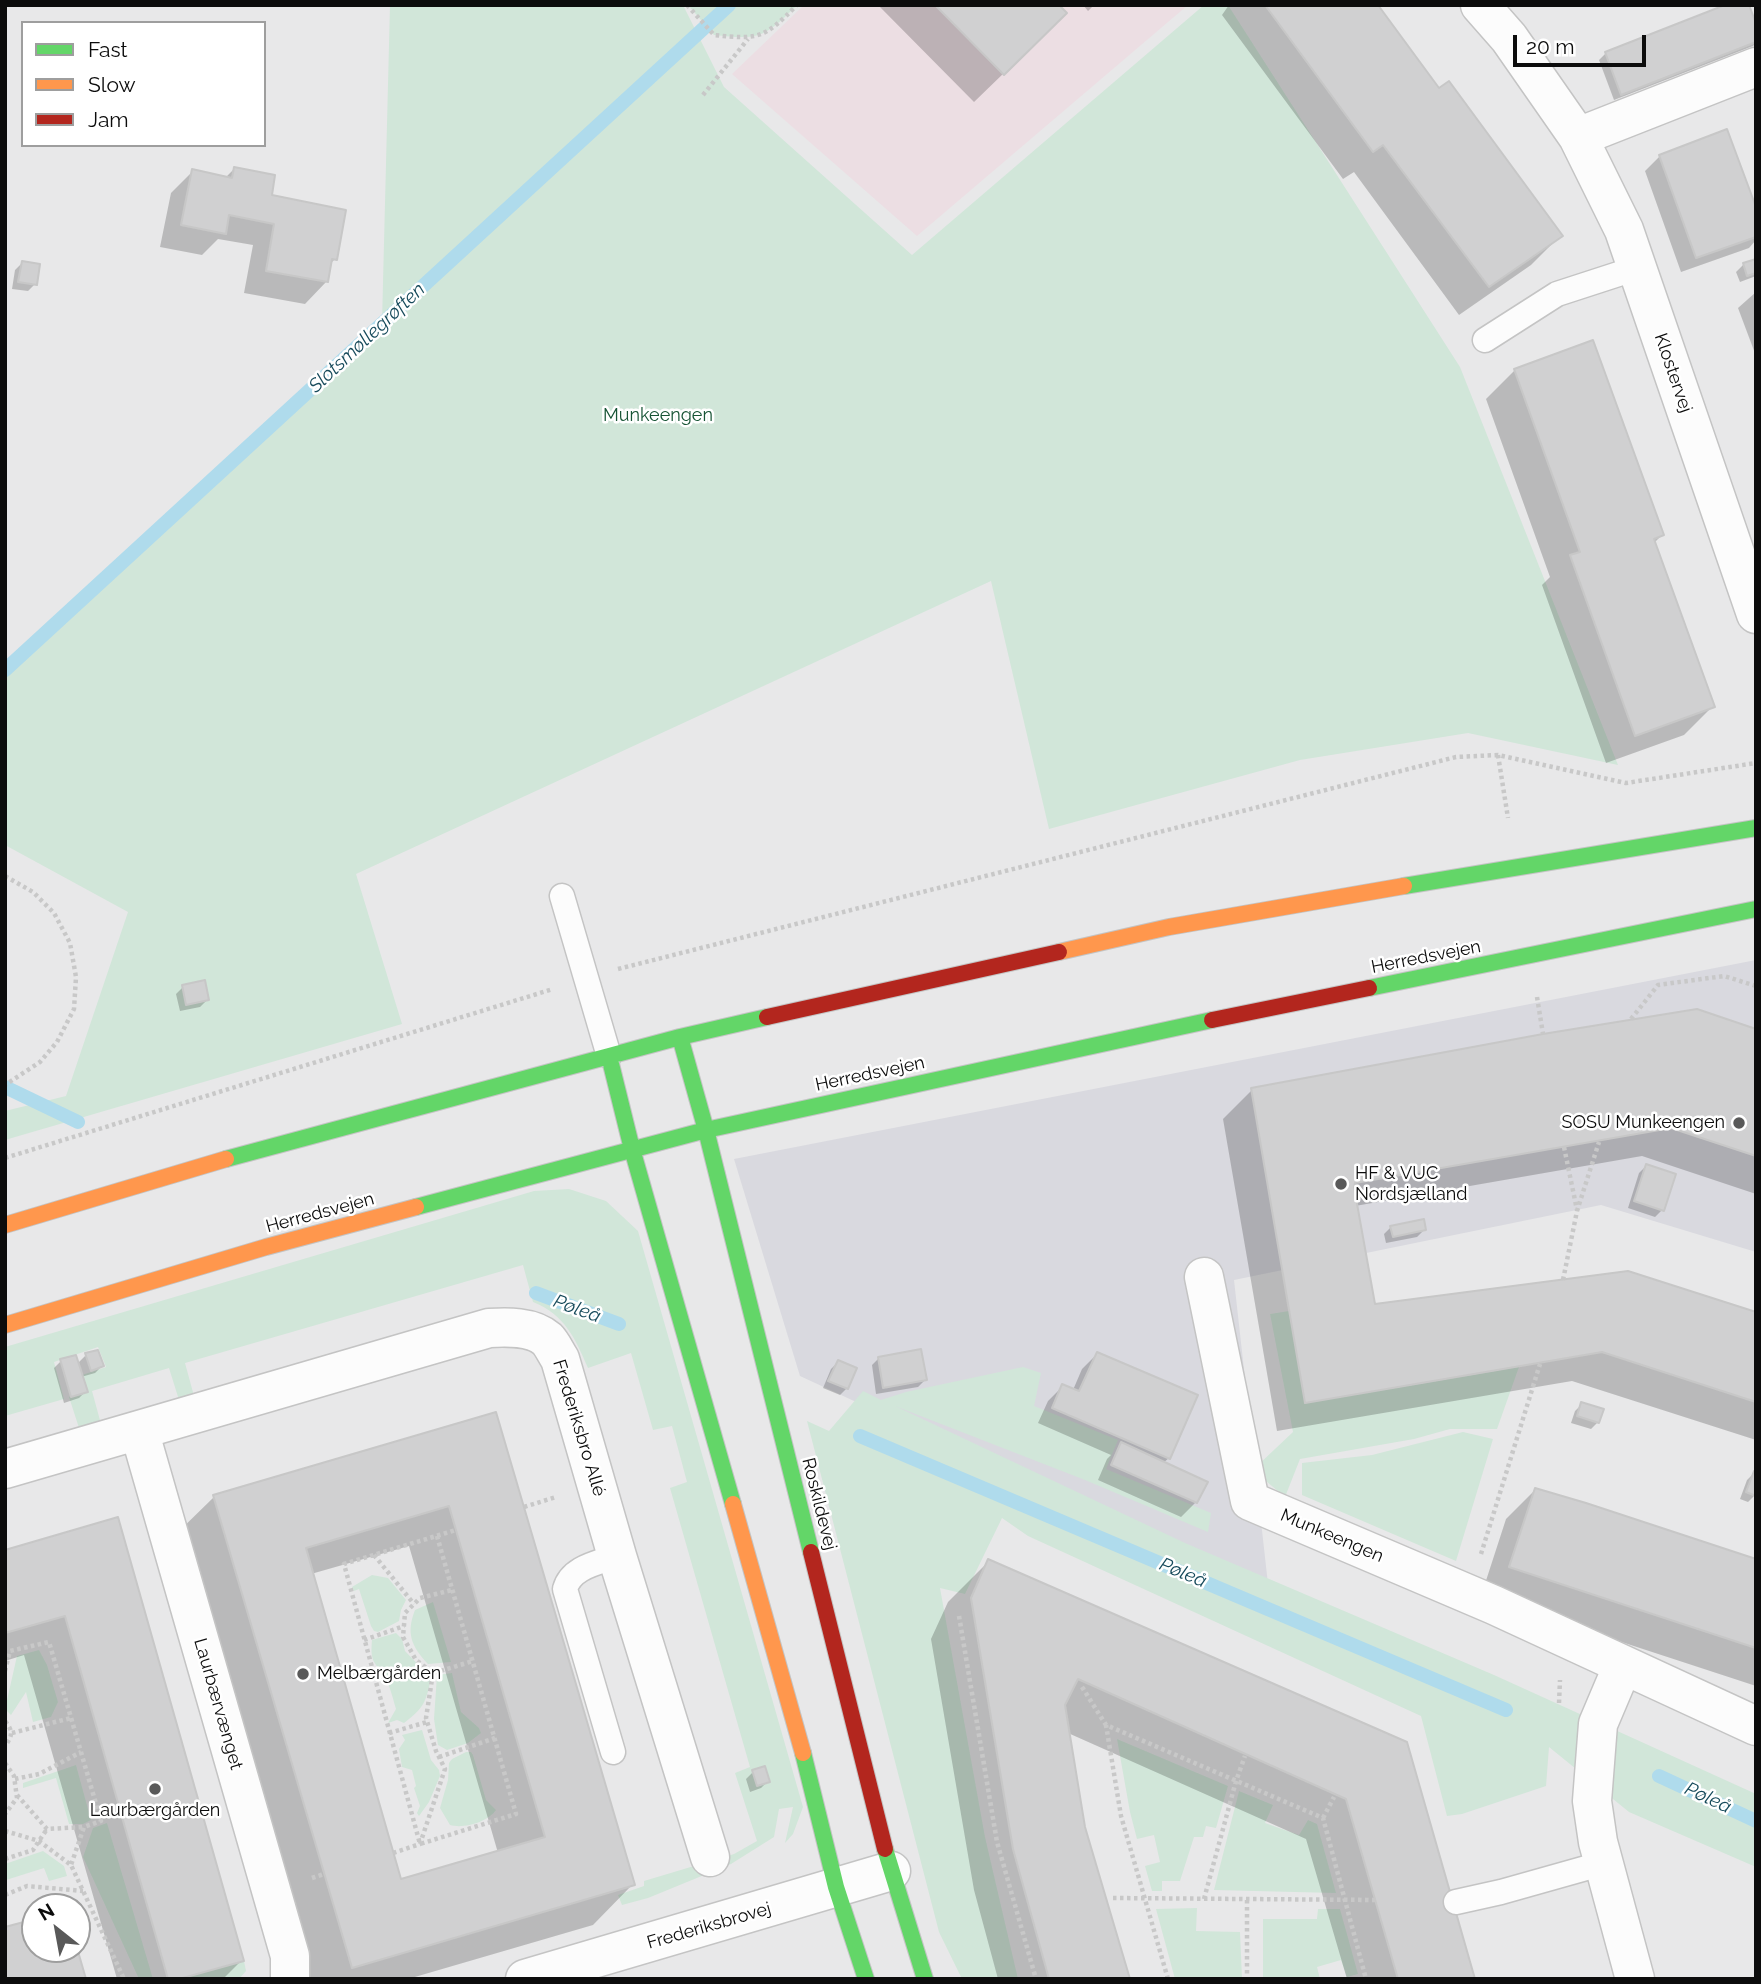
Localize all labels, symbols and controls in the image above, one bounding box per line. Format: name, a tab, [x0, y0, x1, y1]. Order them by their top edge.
legend	[21, 21, 266, 147]
scale bar	[1516, 21, 1649, 65]
text: 20 m	[1526, 34, 1574, 59]
text: Fast	[88, 37, 128, 62]
text: Slow	[88, 72, 136, 97]
text: Jam	[88, 107, 129, 132]
water label: Slotsmøllegrøften	[304, 278, 430, 398]
street label: Klostervej	[1649, 330, 1697, 416]
park label: Munkeengen	[603, 405, 713, 427]
street label: Herredsvejen	[1369, 936, 1483, 978]
street label: Herredsvejen	[813, 1052, 927, 1096]
place label: SOSU Munkeengen	[1562, 1112, 1725, 1134]
marker: SOSU Munkeengen	[1731, 1115, 1747, 1131]
place label: HF & VUC Nordsjælland	[1355, 1163, 1468, 1206]
marker: HF & VUC Nordsjælland	[1333, 1176, 1349, 1192]
street label: Herredsvejen	[263, 1188, 377, 1238]
water label: Pøleå	[550, 1290, 604, 1328]
street label: Frederiksbro Allé	[548, 1357, 610, 1499]
street label: Roskildevej	[797, 1455, 841, 1553]
street label: Munkeengen	[1277, 1505, 1387, 1567]
water label: Pøleå	[1156, 1553, 1210, 1593]
street label: Laurbærvænget	[189, 1636, 247, 1772]
place label: Melbærgården	[317, 1663, 441, 1685]
marker: Melbærgården	[295, 1666, 311, 1682]
water label: Pøleå	[1681, 1777, 1735, 1819]
marker: Laurbærgården	[147, 1781, 163, 1797]
place label: Laurbærgården	[90, 1800, 220, 1822]
north arrow	[21, 1893, 91, 1963]
street label: Frederiksbrovej	[644, 1898, 774, 1954]
text: N	[34, 1899, 58, 1925]

